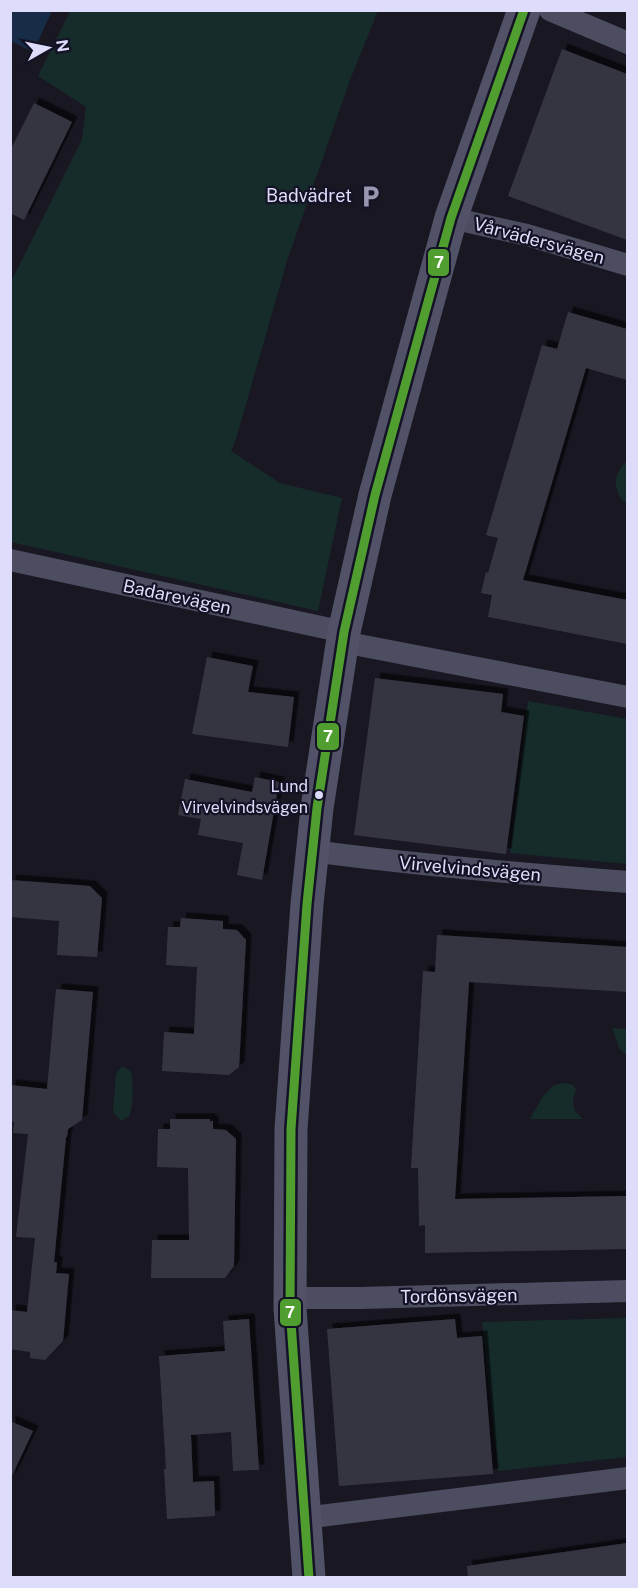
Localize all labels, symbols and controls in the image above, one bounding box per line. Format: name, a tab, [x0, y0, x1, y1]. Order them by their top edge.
north arrow	[18, 18, 78, 78]
text: N	[52, 38, 73, 53]
parking icon: Badvädret	[357, 183, 383, 209]
place label: Badvädret	[266, 185, 352, 206]
street label: Vårvädersvägen	[471, 213, 607, 268]
line badge: 7	[427, 248, 450, 277]
text: 7	[434, 253, 444, 272]
street label: Badarevägen	[121, 575, 233, 618]
line badge: 7	[316, 722, 340, 751]
text: 7	[323, 727, 333, 746]
place label: Lund Virvelvindsvägen	[182, 777, 308, 817]
marker: Lund Virvelvindsvägen	[313, 789, 325, 801]
street label: Virvelvindsvägen	[398, 852, 542, 885]
street label: Tordönsvägen	[400, 1284, 518, 1307]
line badge: 7	[279, 1298, 302, 1327]
text: 7	[285, 1303, 295, 1322]

